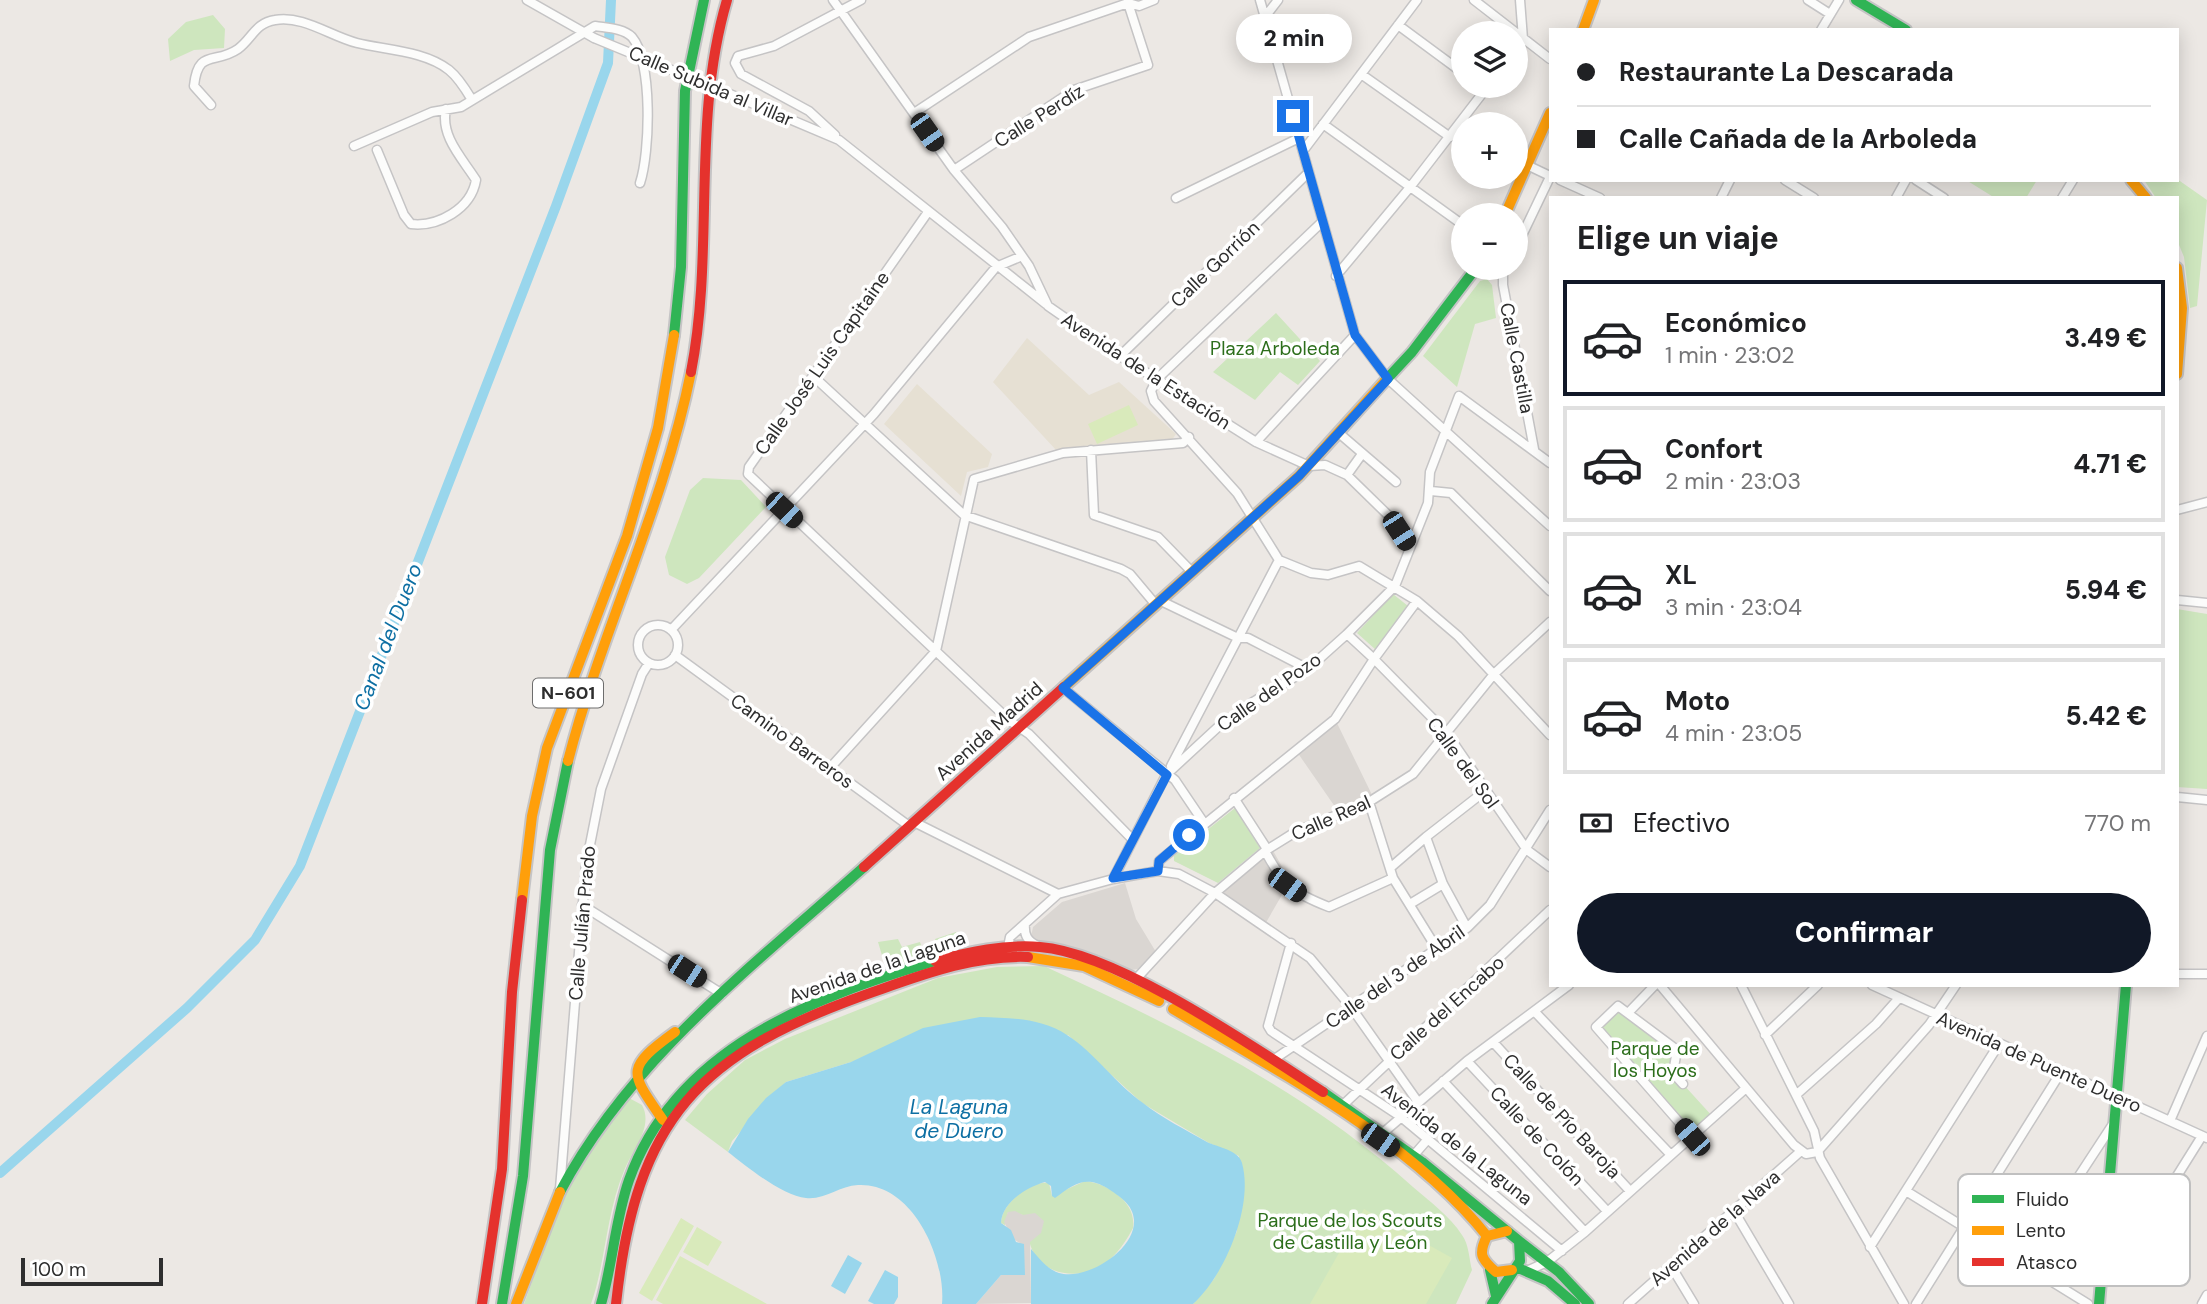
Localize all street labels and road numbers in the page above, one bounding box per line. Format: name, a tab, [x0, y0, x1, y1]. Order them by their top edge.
street label: Calle Subida al Villar	[625, 40, 797, 132]
street label: Calle Perdíz	[990, 79, 1088, 153]
street label: Calle Gorrión	[1165, 215, 1265, 313]
street label: Calle José Luis Capitaine	[749, 266, 895, 460]
street label: Calle Castilla	[1494, 301, 1540, 415]
street label: Avenida de la Estación	[1056, 307, 1236, 435]
street label: Calle del Pozo	[1212, 647, 1326, 737]
street label: Avenida Madrid	[930, 676, 1048, 786]
road number: N-601	[533, 678, 603, 708]
street label: Camino Barreros	[725, 688, 859, 794]
street label: Calle del Sol	[1421, 712, 1505, 814]
street label: Calle Real	[1287, 789, 1375, 847]
street label: Calle Julián Prado	[563, 845, 601, 1001]
street label: Calle del 3 de Abril	[1320, 920, 1470, 1034]
street label: Avenida de la Laguna	[785, 925, 969, 1009]
street label: Calle del Encabo	[1384, 950, 1510, 1066]
street label: Avenida de Puente Duero	[1933, 1005, 2145, 1119]
street label: Calle de Pío Baroja	[1498, 1048, 1626, 1184]
street label: Avenida de la Laguna	[1376, 1077, 1538, 1211]
street label: Calle de Colón	[1484, 1081, 1590, 1191]
street label: Avenida de la Nava	[1644, 1164, 1786, 1292]

